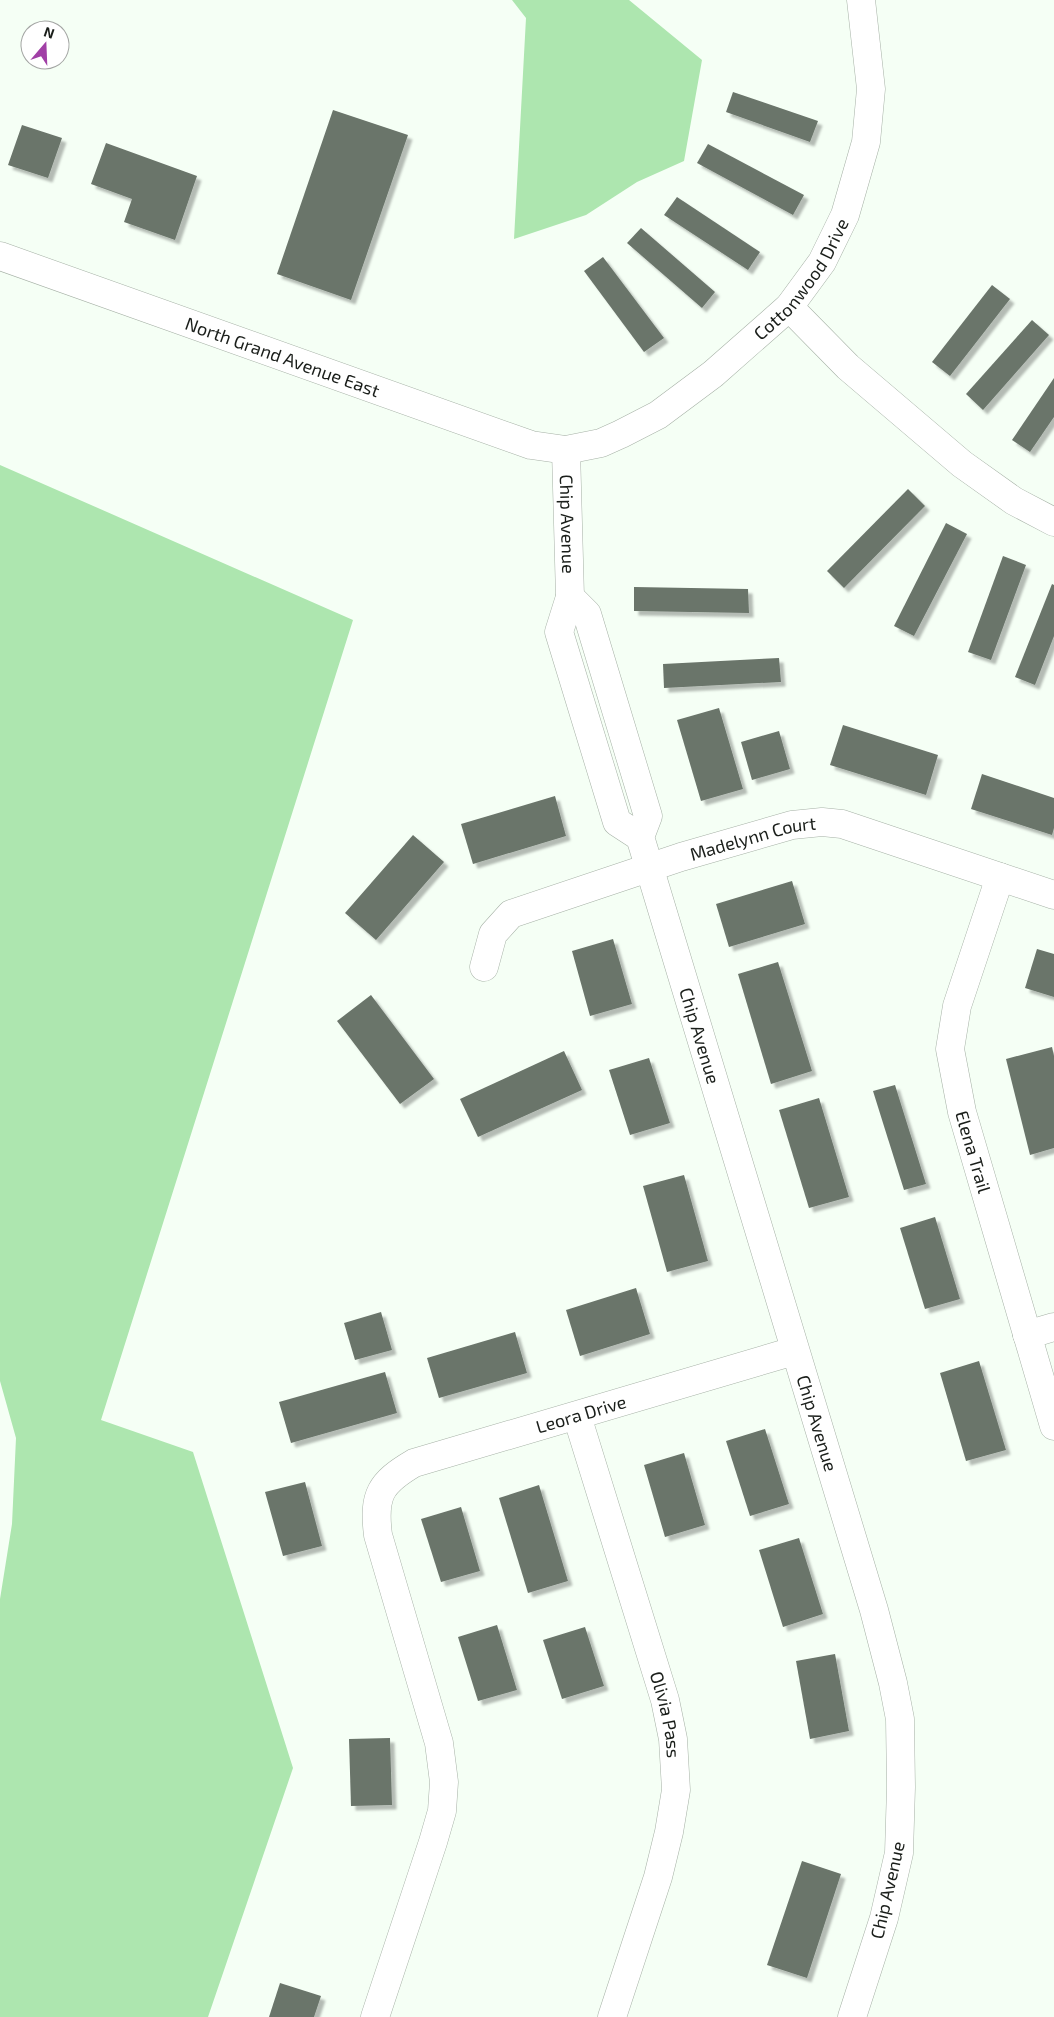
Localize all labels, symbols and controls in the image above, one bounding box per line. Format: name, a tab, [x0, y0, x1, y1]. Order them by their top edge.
north arrow	[20, 20, 70, 70]
text: N	[42, 23, 57, 42]
street label: Cottonwood Drive	[749, 214, 853, 344]
street label: North Grand Avenue East	[183, 312, 383, 401]
street label: Chip Avenue	[556, 474, 580, 574]
street label: Madelynn Court	[687, 812, 817, 865]
street label: Chip Avenue	[675, 985, 725, 1086]
street label: Elena Trail	[951, 1108, 996, 1196]
street label: Chip Avenue	[793, 1372, 842, 1474]
street label: Leora Drive	[533, 1390, 629, 1437]
street label: Olivia Pass	[646, 1668, 685, 1759]
street label: Chip Avenue	[865, 1839, 909, 1941]

